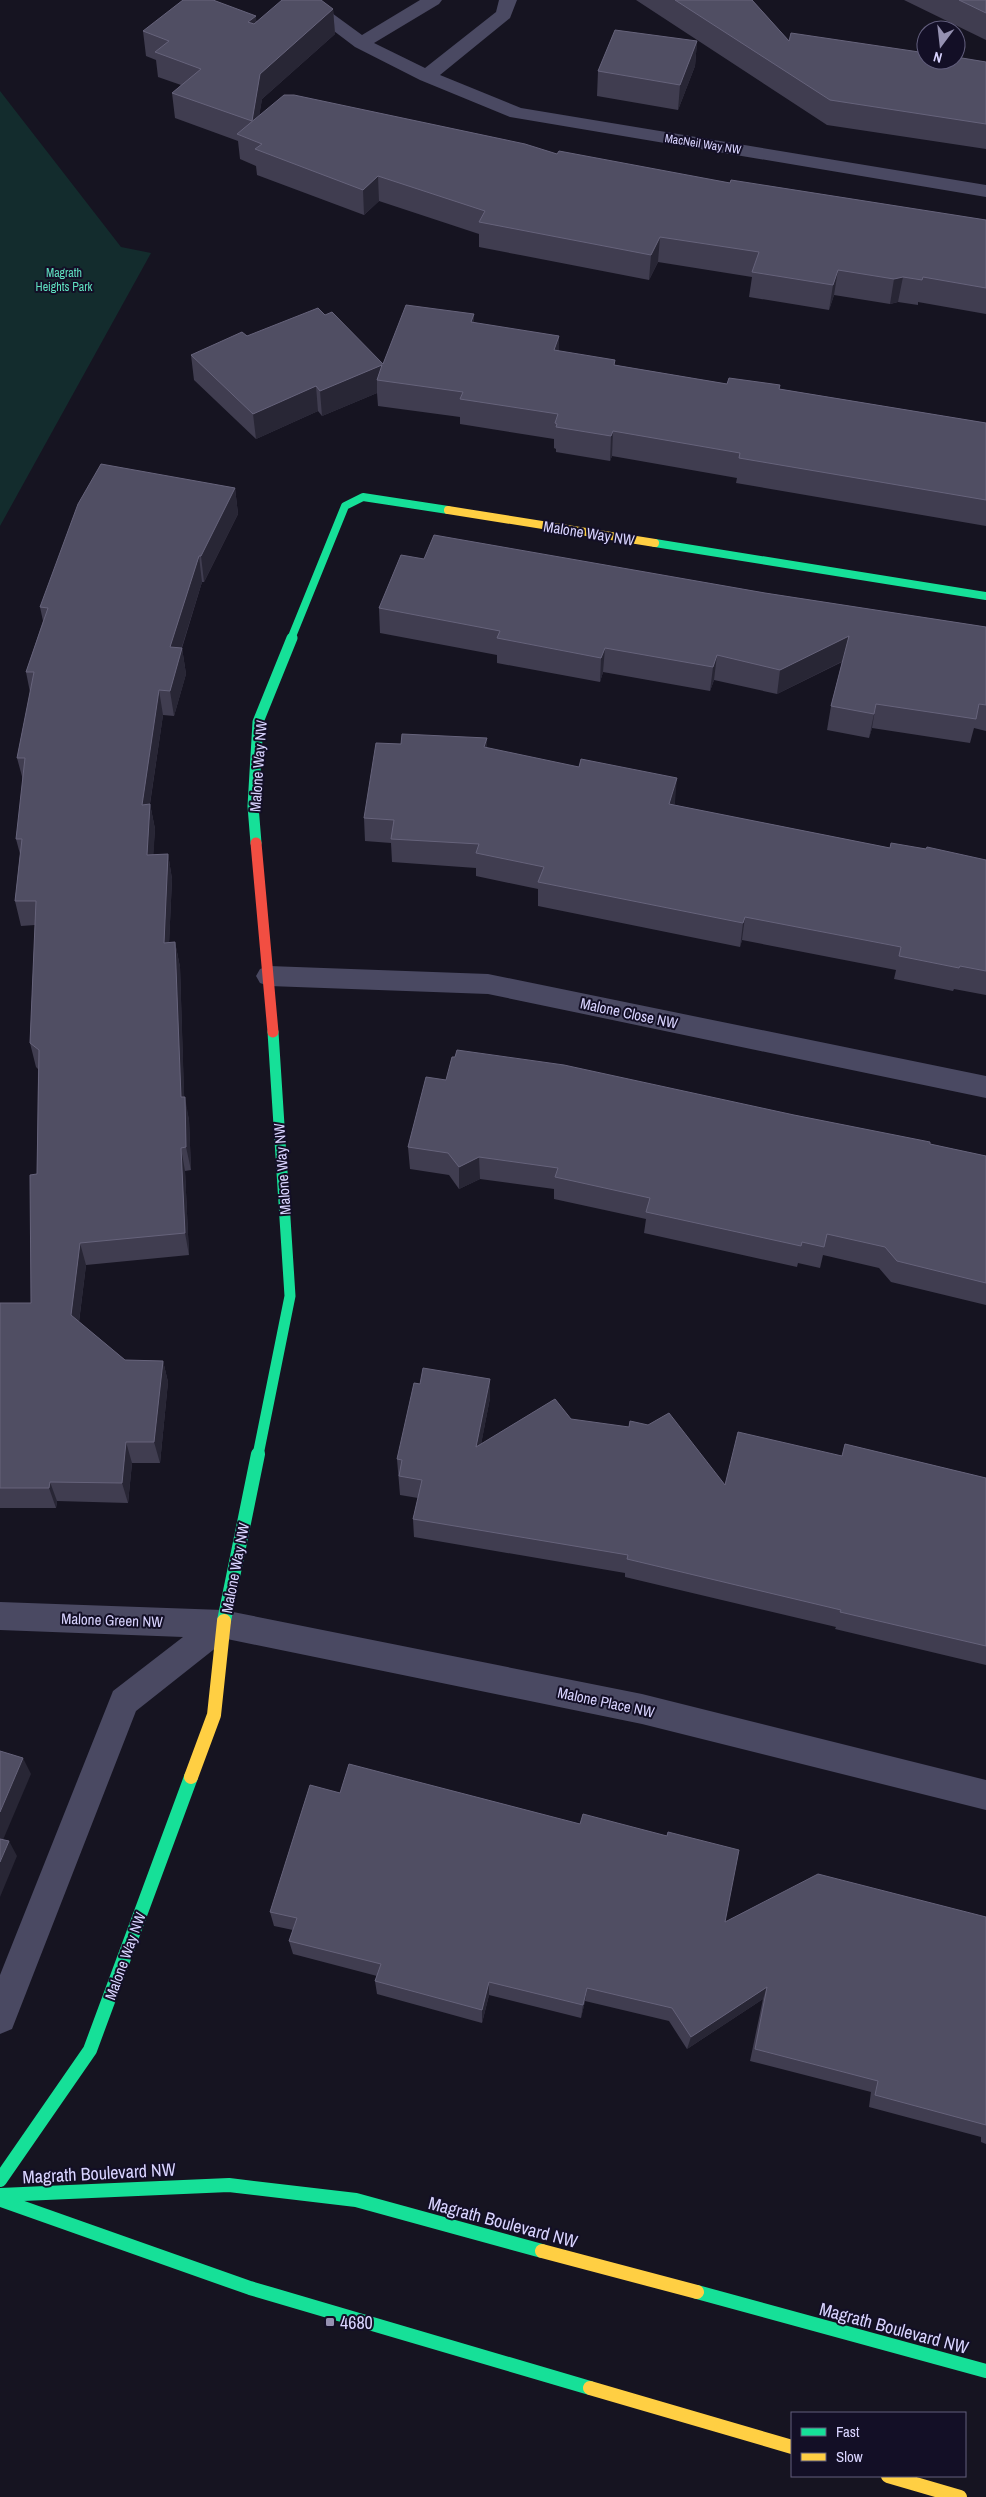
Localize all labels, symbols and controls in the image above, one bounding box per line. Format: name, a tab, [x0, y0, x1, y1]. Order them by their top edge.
north arrow	[916, 20, 966, 70]
text: N	[931, 48, 944, 67]
street label: MacNeil Way NW	[664, 130, 743, 158]
park label: Magrath Heights Park	[36, 265, 93, 295]
street label: Malone Way NW	[542, 515, 636, 551]
street label: Malone Way NW	[244, 719, 272, 813]
street label: Malone Close NW	[578, 992, 680, 1034]
street label: Malone Way NW	[268, 1122, 296, 1216]
street label: Malone Way NW	[216, 1521, 254, 1615]
street label: Malone Green NW	[61, 1608, 164, 1632]
street label: Malone Place NW	[556, 1681, 657, 1723]
street label: Malone Way NW	[99, 1909, 151, 2003]
street label: Magrath Boulevard NW	[22, 2156, 176, 2189]
street label: Magrath Boulevard NW	[426, 2190, 580, 2254]
street label: Magrath Boulevard NW	[817, 2296, 971, 2360]
place label: 4680	[340, 2310, 373, 2335]
marker: 4680	[324, 2316, 336, 2328]
legend	[791, 2412, 966, 2477]
text: Fast	[836, 2421, 860, 2442]
text: Slow	[836, 2446, 863, 2467]

